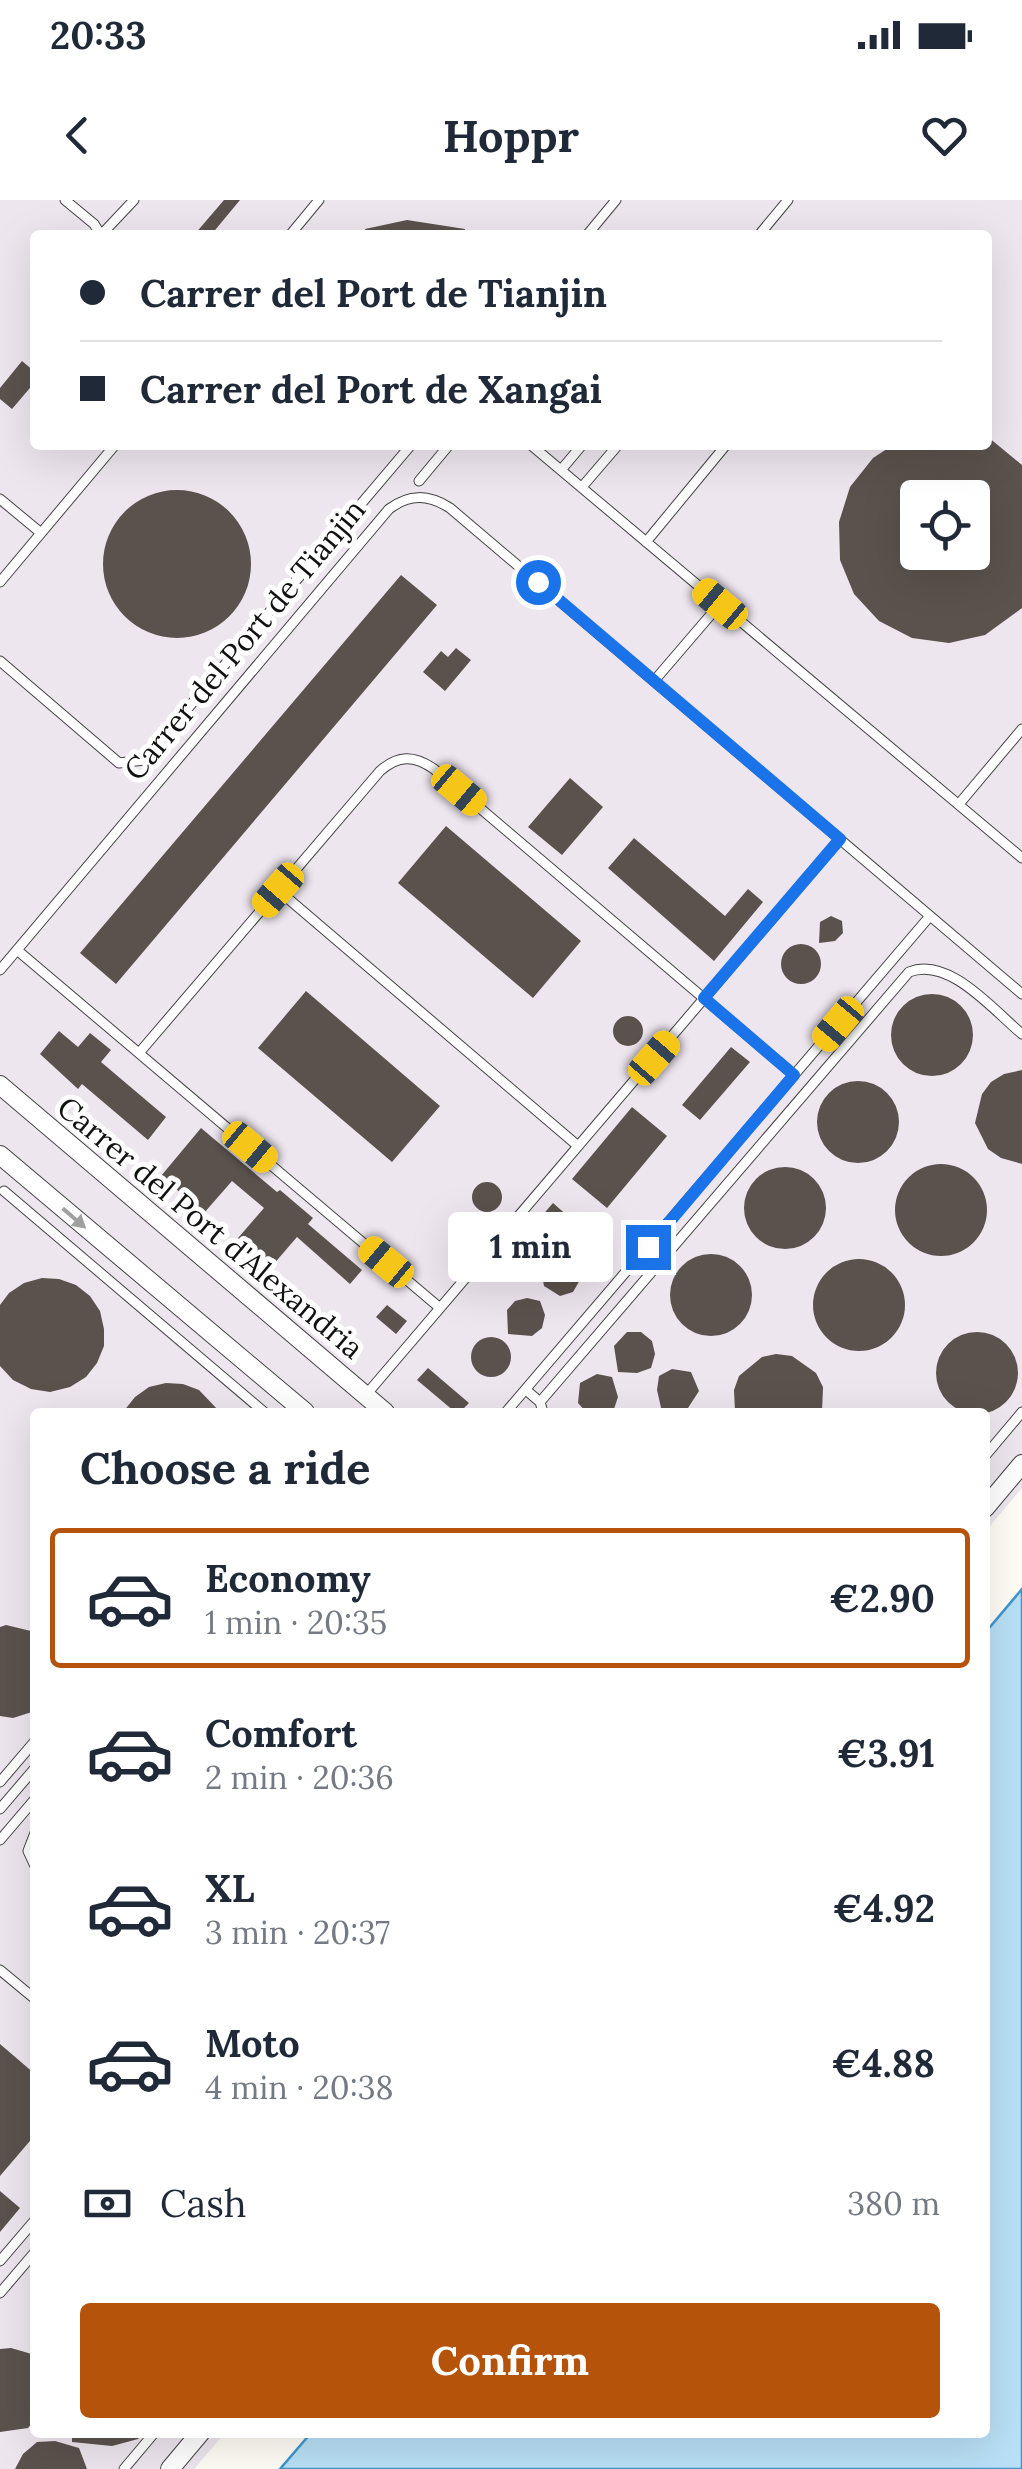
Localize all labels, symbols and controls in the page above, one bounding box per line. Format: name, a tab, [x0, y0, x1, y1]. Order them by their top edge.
text: 20:33	[50, 11, 146, 59]
text: Hoppr	[443, 107, 579, 164]
icon: back	[50, 108, 105, 163]
icon: heart	[917, 108, 972, 163]
text: Carrer del Port de Tianjin	[140, 269, 607, 317]
text: Carrer del Port de Xangai	[140, 365, 602, 413]
map controls	[900, 480, 990, 570]
button: locate	[900, 480, 990, 570]
street label: Carrer del Port de Tianjin	[115, 491, 374, 788]
route start	[516, 560, 561, 605]
car	[687, 573, 753, 635]
car	[426, 759, 492, 821]
car	[247, 858, 309, 922]
car	[807, 991, 869, 1057]
car	[623, 1026, 685, 1090]
street label: Carrer del Port d'Alexandria	[50, 1088, 371, 1366]
car	[217, 1116, 283, 1178]
one-way arrow	[61, 1207, 86, 1229]
callout: 1 min	[448, 1212, 613, 1282]
route end	[626, 1225, 671, 1270]
text: 1 min	[490, 1226, 571, 1267]
car	[353, 1231, 419, 1293]
text: Choose a ride	[80, 1439, 370, 1496]
icon: car	[85, 1553, 175, 1643]
text: Economy	[205, 1554, 371, 1602]
text: €2.90	[829, 1574, 935, 1622]
text: 1 min · 20:35	[205, 1602, 387, 1643]
icon: car	[85, 1708, 175, 1798]
text: Comfort	[205, 1709, 357, 1757]
text: €3.91	[837, 1729, 935, 1777]
text: 2 min · 20:36	[205, 1757, 394, 1798]
icon: car	[85, 1863, 175, 1953]
text: XL	[205, 1864, 255, 1912]
text: €4.92	[832, 1884, 935, 1932]
text: 3 min · 20:37	[205, 1912, 390, 1953]
icon: car	[85, 2018, 175, 2108]
text: Moto	[205, 2019, 300, 2067]
text: €4.88	[831, 2039, 935, 2087]
text: 4 min · 20:38	[205, 2067, 393, 2108]
icon: cash	[80, 2176, 135, 2231]
text: Cash	[160, 2179, 247, 2227]
text: 380 m	[847, 2183, 940, 2224]
button: Confirm	[80, 2303, 940, 2418]

